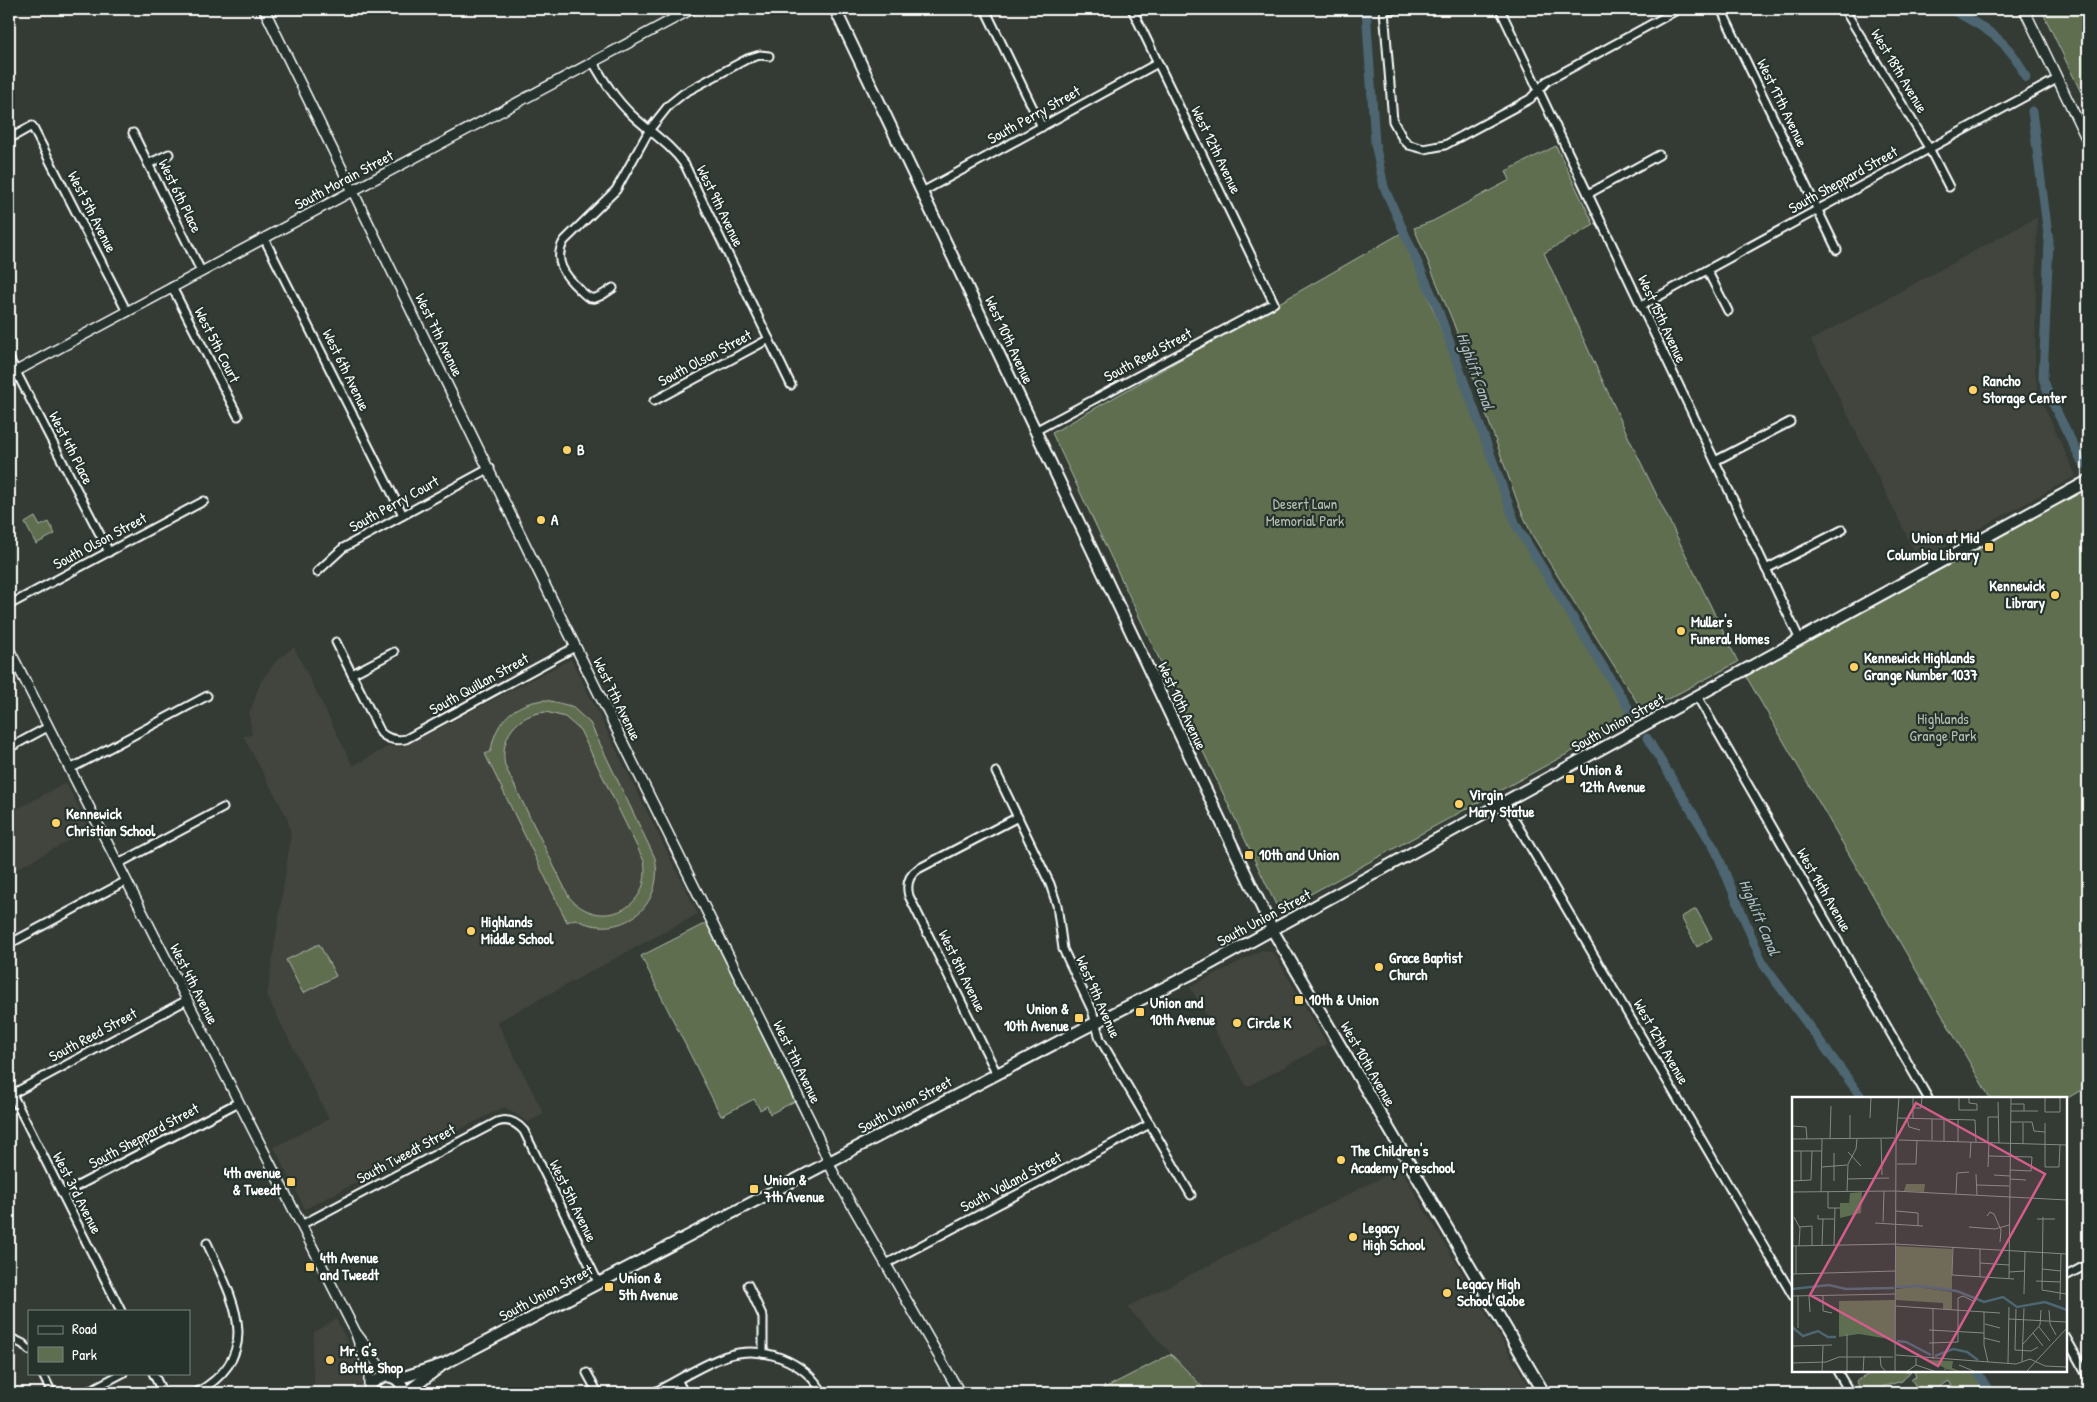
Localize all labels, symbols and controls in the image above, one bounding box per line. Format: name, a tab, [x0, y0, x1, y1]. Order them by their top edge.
street label: West 18th Avenue	[1866, 25, 1933, 117]
street label: West 17th Avenue	[1752, 55, 1813, 150]
street label: South Perry Street	[983, 80, 1085, 149]
street label: West 12th Avenue	[1186, 102, 1247, 197]
street label: South Sheppard Street	[1784, 140, 1902, 218]
street label: South Morain Street	[291, 144, 398, 214]
street label: West 6th Place	[154, 156, 207, 236]
street label: West 9th Avenue	[692, 162, 749, 250]
street label: West 5th Avenue	[63, 167, 122, 256]
street label: West 15th Avenue	[1633, 272, 1692, 366]
street label: West 7th Avenue	[410, 290, 469, 380]
street label: West 10th Avenue	[980, 292, 1039, 387]
street label: West 5th Court	[189, 303, 246, 387]
street label: South Reed Street	[1100, 322, 1196, 387]
street label: South Olson Street	[654, 324, 756, 391]
street label: West 6th Avenue	[318, 325, 375, 414]
water label: Highlift Canal	[1452, 329, 1500, 413]
place label: Rancho Storage Center	[1983, 370, 2067, 409]
marker: Rancho Storage Center	[1967, 384, 1979, 396]
street label: West 4th Place	[44, 408, 99, 488]
place label: B	[577, 439, 585, 460]
marker: B	[561, 444, 573, 456]
street label: South Perry Court	[345, 470, 443, 537]
park label: Desert Lawn Memorial Park	[1266, 493, 1344, 531]
street label: South Olson Street	[49, 507, 151, 574]
place label: A	[551, 509, 559, 530]
marker: A	[535, 514, 547, 526]
place label: Union at Mid Columbia Library	[1887, 527, 1980, 566]
marker: Union at Mid Columbia Library	[1983, 541, 1995, 553]
place label: Kennewick Library	[1989, 575, 2046, 614]
marker: Kennewick Library	[2049, 589, 2061, 601]
place label: Muller's Funeral Homes	[1690, 611, 1770, 649]
marker: Muller's Funeral Homes	[1675, 625, 1687, 637]
street label: South Quillan Street	[425, 647, 533, 720]
place label: Kennewick Highlands Grange Number 1037	[1864, 647, 1978, 686]
street label: West 7th Avenue	[588, 654, 647, 744]
street label: West 10th Avenue	[1153, 658, 1212, 753]
marker: Kennewick Highlands Grange Number 1037	[1848, 661, 1860, 673]
street label: South Union Street	[1567, 688, 1669, 757]
park label: Highlands Grange Park	[1910, 708, 1976, 746]
place label: Union & 12th Avenue	[1580, 759, 1645, 797]
marker: Union & 12th Avenue	[1564, 773, 1576, 785]
place label: Virgin Mary Statue	[1469, 784, 1534, 823]
marker: Virgin Mary Statue	[1453, 798, 1465, 810]
place label: Kennewick Christian School	[66, 803, 156, 841]
marker: Kennewick Christian School	[50, 817, 62, 829]
place label: 10th and Union	[1259, 844, 1339, 865]
street label: West 14th Avenue	[1792, 844, 1857, 936]
marker: 10th and Union	[1243, 849, 1255, 861]
water label: Highlift Canal	[1734, 876, 1786, 959]
street label: South Union Street	[1213, 884, 1315, 951]
place label: Highlands Middle School	[481, 911, 554, 949]
marker: Highlands Middle School	[465, 925, 477, 937]
street label: West 8th Avenue	[933, 926, 991, 1015]
street label: West 4th Avenue	[165, 940, 224, 1028]
place label: Grace Baptist Church	[1389, 947, 1463, 985]
street label: West 9th Avenue	[1071, 952, 1126, 1041]
marker: Grace Baptist Church	[1373, 961, 1385, 973]
place label: 10th & Union	[1309, 989, 1379, 1010]
place label: Union and 10th Avenue	[1150, 992, 1215, 1030]
marker: 10th & Union	[1293, 994, 1305, 1006]
street label: West 12th Avenue	[1629, 995, 1694, 1088]
place label: Union & 10th Avenue	[1004, 998, 1069, 1036]
street label: South Reed Street	[45, 1002, 141, 1067]
marker: Union and 10th Avenue	[1134, 1006, 1146, 1018]
marker: Union & 10th Avenue	[1073, 1012, 1085, 1024]
place label: Circle K	[1247, 1012, 1292, 1033]
street label: West 7th Avenue	[768, 1017, 827, 1107]
marker: Circle K	[1231, 1017, 1243, 1029]
street label: West 10th Avenue	[1336, 1017, 1401, 1110]
street label: South Union Street	[854, 1071, 956, 1138]
street label: South Sheppard Street	[85, 1097, 203, 1173]
inset map	[1792, 1097, 2067, 1372]
street label: South Tweedt Street	[353, 1118, 460, 1188]
place label: The Children's Academy Preschool	[1350, 1140, 1456, 1179]
street label: South Volland Street	[957, 1146, 1066, 1217]
street label: West 3rd Avenue	[48, 1148, 107, 1237]
marker: The Children's Academy Preschool	[1335, 1154, 1347, 1166]
street label: West 5th Avenue	[545, 1156, 602, 1245]
place label: 4th avenue & Tweedt	[224, 1162, 282, 1200]
place label: Union & 7th Avenue	[763, 1169, 824, 1207]
marker: 4th avenue & Tweedt	[285, 1176, 297, 1188]
marker: Union & 7th Avenue	[748, 1183, 760, 1195]
place label: Legacy High School	[1363, 1217, 1426, 1256]
marker: Legacy High School	[1347, 1231, 1359, 1243]
place label: 4th Avenue and Tweedt	[320, 1247, 380, 1285]
street label: South Union Street	[495, 1259, 597, 1326]
marker: 4th Avenue and Tweedt	[304, 1261, 316, 1273]
place label: Union & 5th Avenue	[619, 1267, 678, 1305]
place label: Legacy High School Globe	[1457, 1273, 1525, 1311]
marker: Union & 5th Avenue	[603, 1281, 615, 1293]
marker: Legacy High School Globe	[1441, 1287, 1453, 1299]
legend	[28, 1310, 190, 1374]
text: Road	[72, 1318, 97, 1339]
place label: Mr. G's Bottle Shop	[340, 1340, 404, 1379]
text: Park	[72, 1344, 97, 1365]
marker: Mr. G's Bottle Shop	[324, 1354, 336, 1366]

